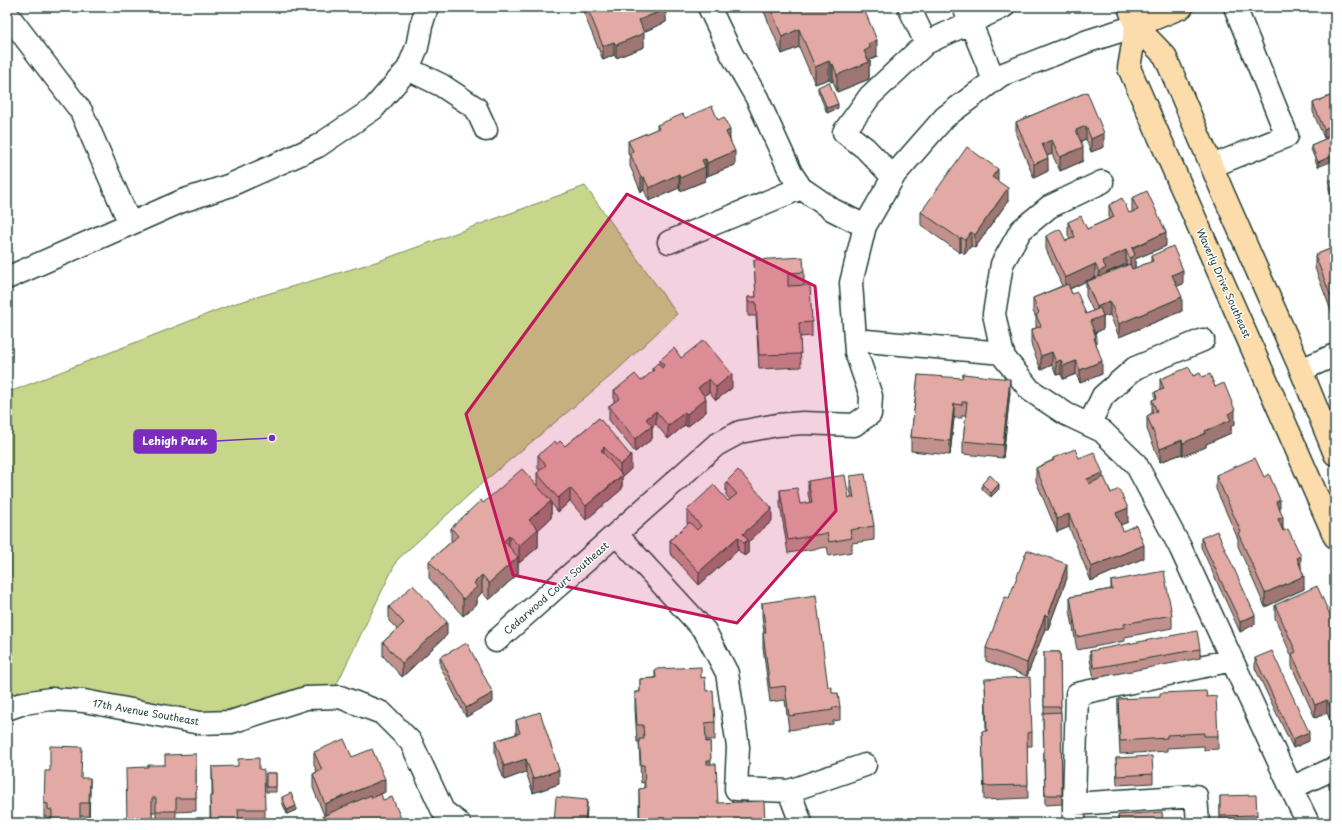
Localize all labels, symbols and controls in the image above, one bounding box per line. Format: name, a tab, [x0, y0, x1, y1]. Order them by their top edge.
street label: Waverly Drive Southeast	[1194, 226, 1255, 340]
callout: Lehigh Park	[134, 430, 216, 453]
text: Lehigh Park	[142, 432, 208, 449]
street label: Cedarwood Court Southeast	[500, 538, 612, 638]
street label: 17th Avenue Southeast	[92, 695, 200, 728]

